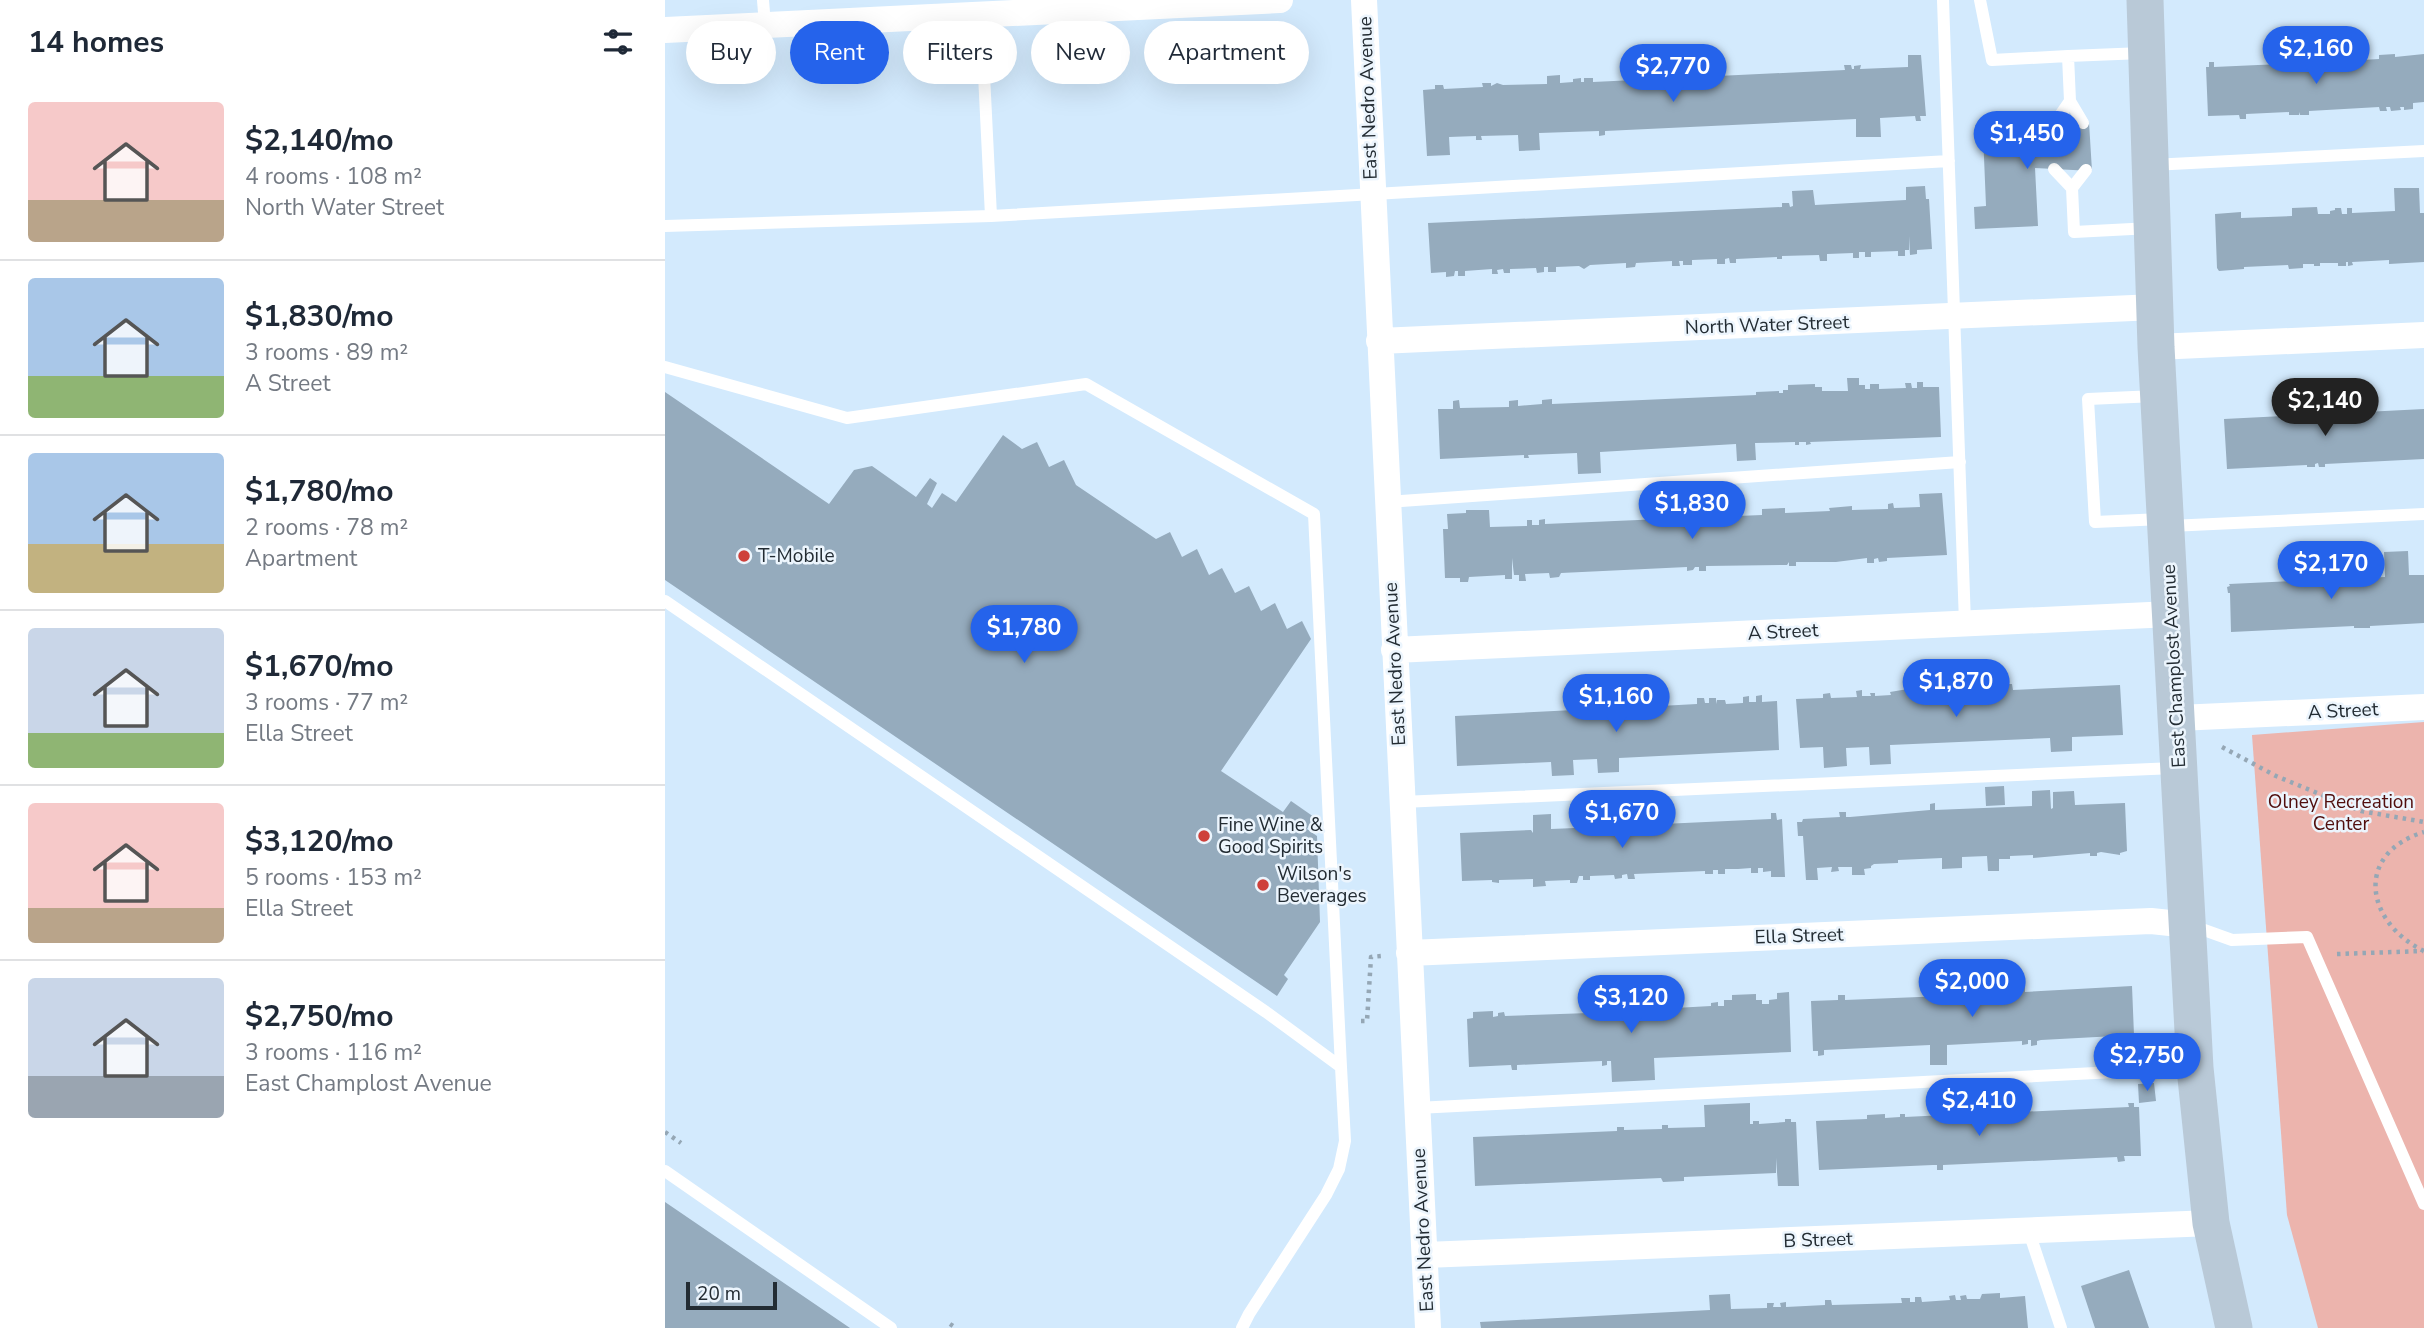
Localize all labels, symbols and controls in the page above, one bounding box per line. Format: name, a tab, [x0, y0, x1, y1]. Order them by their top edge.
street label: East Nedro Avenue	[1352, 16, 1384, 180]
chip: Buy	[686, 21, 776, 84]
chip: Rent	[790, 21, 889, 84]
chip: Filters	[903, 21, 1017, 84]
chip: New	[1031, 21, 1130, 84]
chip: Apartment	[1144, 21, 1309, 84]
text: 14 homes	[28, 22, 164, 63]
icon: filters	[599, 23, 637, 61]
pin: $2,160	[2259, 27, 2373, 86]
text: $2,160	[2279, 33, 2353, 64]
pin: $2,770	[1616, 44, 1730, 104]
text: $2,770	[1636, 51, 1710, 82]
pin: $1,450	[1970, 111, 2084, 171]
text: $1,450	[1990, 118, 2064, 149]
text: $2,140/mo	[245, 120, 394, 161]
icon: home	[84, 130, 168, 214]
text: 4 rooms · 108 m²	[245, 161, 422, 192]
text: North Water Street	[245, 192, 444, 223]
text: $1,830/mo	[245, 296, 394, 337]
icon: home	[84, 306, 168, 390]
street label: North Water Street	[1684, 309, 1850, 341]
text: 3 rooms · 89 m²	[245, 337, 408, 368]
text: A Street	[245, 368, 330, 399]
pin: $2,140	[2268, 378, 2382, 438]
text: $2,140	[2288, 385, 2362, 416]
text: $1,780/mo	[245, 471, 394, 512]
icon: home	[84, 481, 168, 565]
pin: $1,830	[1635, 482, 1749, 541]
text: $1,830	[1655, 488, 1729, 519]
text: 2 rooms · 78 m²	[245, 512, 408, 543]
pin: $2,170	[2274, 542, 2388, 601]
text: Apartment	[245, 543, 357, 574]
place label: T-Mobile	[758, 543, 835, 569]
marker: T-Mobile	[736, 548, 752, 564]
text: $2,170	[2294, 548, 2368, 579]
street label: East Champlost Avenue	[2156, 564, 2192, 768]
street label: East Nedro Avenue	[1378, 582, 1412, 746]
pin: $1,780	[967, 606, 1081, 665]
text: $1,780	[987, 612, 1061, 643]
street label: A Street	[1747, 617, 1819, 647]
text: $1,670/mo	[245, 646, 394, 687]
icon: home	[84, 656, 168, 740]
pin: $1,870	[1899, 660, 2013, 719]
text: $1,870	[1919, 666, 1993, 697]
pin: $1,160	[1559, 674, 1673, 734]
text: $1,160	[1579, 681, 1653, 712]
text: 3 rooms · 77 m²	[245, 687, 408, 718]
street label: A Street	[2307, 696, 2379, 726]
text: Ella Street	[245, 718, 353, 749]
park label: Olney Recreation Center	[2268, 789, 2414, 837]
pin: $1,670	[1565, 790, 1679, 850]
text: $1,670	[1585, 797, 1659, 828]
place label: Fine Wine & Good Spirits	[1218, 812, 1323, 860]
text: $3,120/mo	[245, 821, 394, 862]
marker: Fine Wine & Good Spirits	[1196, 828, 1212, 844]
icon: home	[84, 831, 168, 915]
place label: Wilson's Beverages	[1277, 861, 1367, 909]
text: 5 rooms · 153 m²	[245, 862, 422, 893]
marker: Wilson's Beverages	[1255, 877, 1271, 893]
text: Ella Street	[245, 893, 353, 924]
street label: Ella Street	[1754, 921, 1844, 951]
pin: $2,000	[1915, 960, 2029, 1019]
text: $2,000	[1935, 966, 2009, 997]
pin: $3,120	[1574, 976, 1688, 1035]
text: $3,120	[1594, 982, 1668, 1013]
text: $2,750/mo	[245, 996, 394, 1037]
icon: home	[84, 1006, 168, 1090]
pin: $2,750	[2090, 1034, 2204, 1093]
text: 3 rooms · 116 m²	[245, 1037, 422, 1068]
text: $2,750	[2110, 1040, 2184, 1071]
text: East Champlost Avenue	[245, 1068, 492, 1099]
pin: $2,410	[1922, 1078, 2036, 1138]
text: $2,410	[1942, 1085, 2016, 1116]
street label: East Nedro Avenue	[1406, 1148, 1440, 1312]
street label: B Street	[1783, 1226, 1854, 1254]
scale bar	[686, 1279, 777, 1311]
text: 20 m	[697, 1281, 741, 1307]

